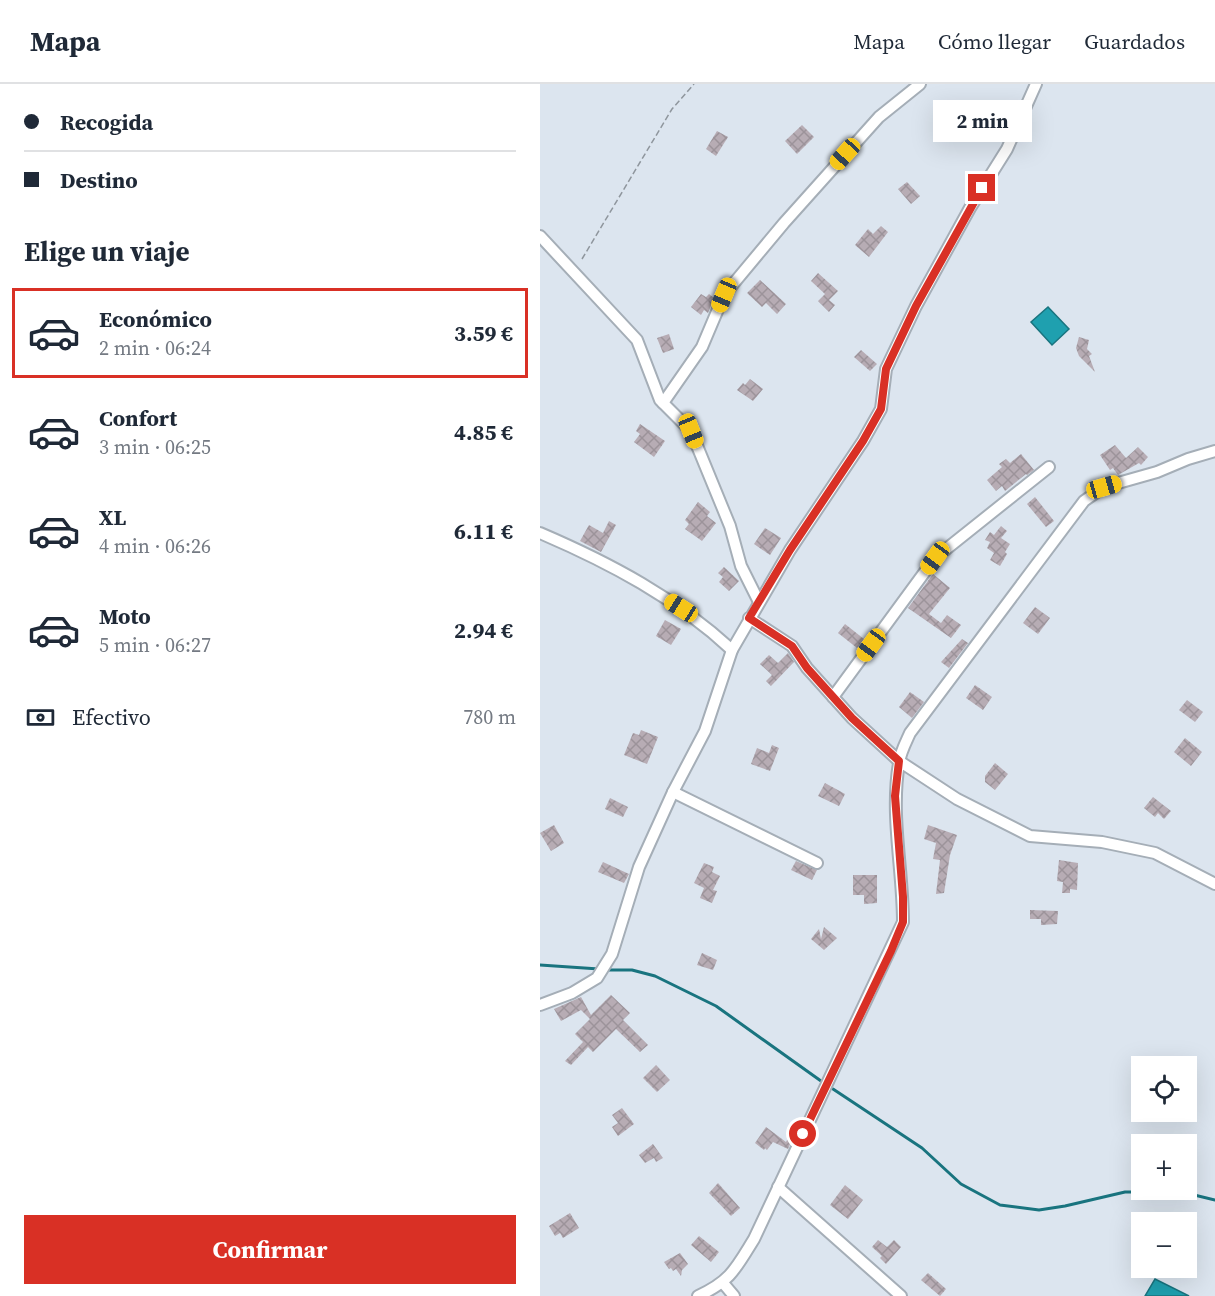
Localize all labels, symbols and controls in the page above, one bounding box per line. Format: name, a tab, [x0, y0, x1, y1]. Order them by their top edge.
text: Mapa	[30, 22, 101, 60]
text: Mapa	[853, 27, 905, 56]
text: Cómo llegar	[938, 27, 1051, 56]
text: Guardados	[1084, 27, 1185, 56]
callout: 2 min	[932, 101, 1032, 143]
text: Recogida	[60, 107, 153, 137]
text: 2 min	[957, 107, 1008, 135]
car	[826, 135, 864, 173]
text: Destino	[60, 165, 138, 195]
route end	[968, 174, 995, 201]
text: Elige un viaje	[24, 233, 190, 270]
car	[709, 275, 739, 315]
text: Económico	[99, 304, 212, 334]
icon: car	[27, 306, 81, 360]
text: 3.59 €	[454, 318, 513, 348]
text: 2 min · 06:24	[99, 334, 211, 362]
text: Confort	[99, 403, 177, 433]
icon: car	[27, 405, 81, 459]
car	[676, 411, 706, 451]
text: 4.85 €	[454, 417, 513, 447]
text: 3 min · 06:25	[99, 433, 211, 461]
car	[1084, 473, 1124, 501]
text: XL	[99, 502, 126, 532]
icon: car	[27, 504, 81, 558]
text: 6.11 €	[454, 516, 513, 546]
text: 4 min · 06:26	[99, 532, 211, 560]
car	[917, 538, 953, 578]
car	[661, 591, 701, 625]
text: Moto	[99, 601, 151, 631]
icon: car	[27, 603, 81, 657]
text: 2.94 €	[454, 615, 513, 645]
car	[853, 625, 889, 665]
text: 5 min · 06:27	[99, 631, 211, 659]
icon: cash	[24, 701, 57, 734]
text: Efectivo	[72, 702, 151, 732]
text: 780 m	[463, 703, 516, 731]
map controls	[1131, 1056, 1197, 1278]
button: locate	[1131, 1056, 1197, 1122]
route start	[789, 1120, 816, 1147]
button: +	[1131, 1134, 1197, 1200]
button: −	[1131, 1212, 1197, 1278]
button: Confirmar	[24, 1215, 516, 1284]

